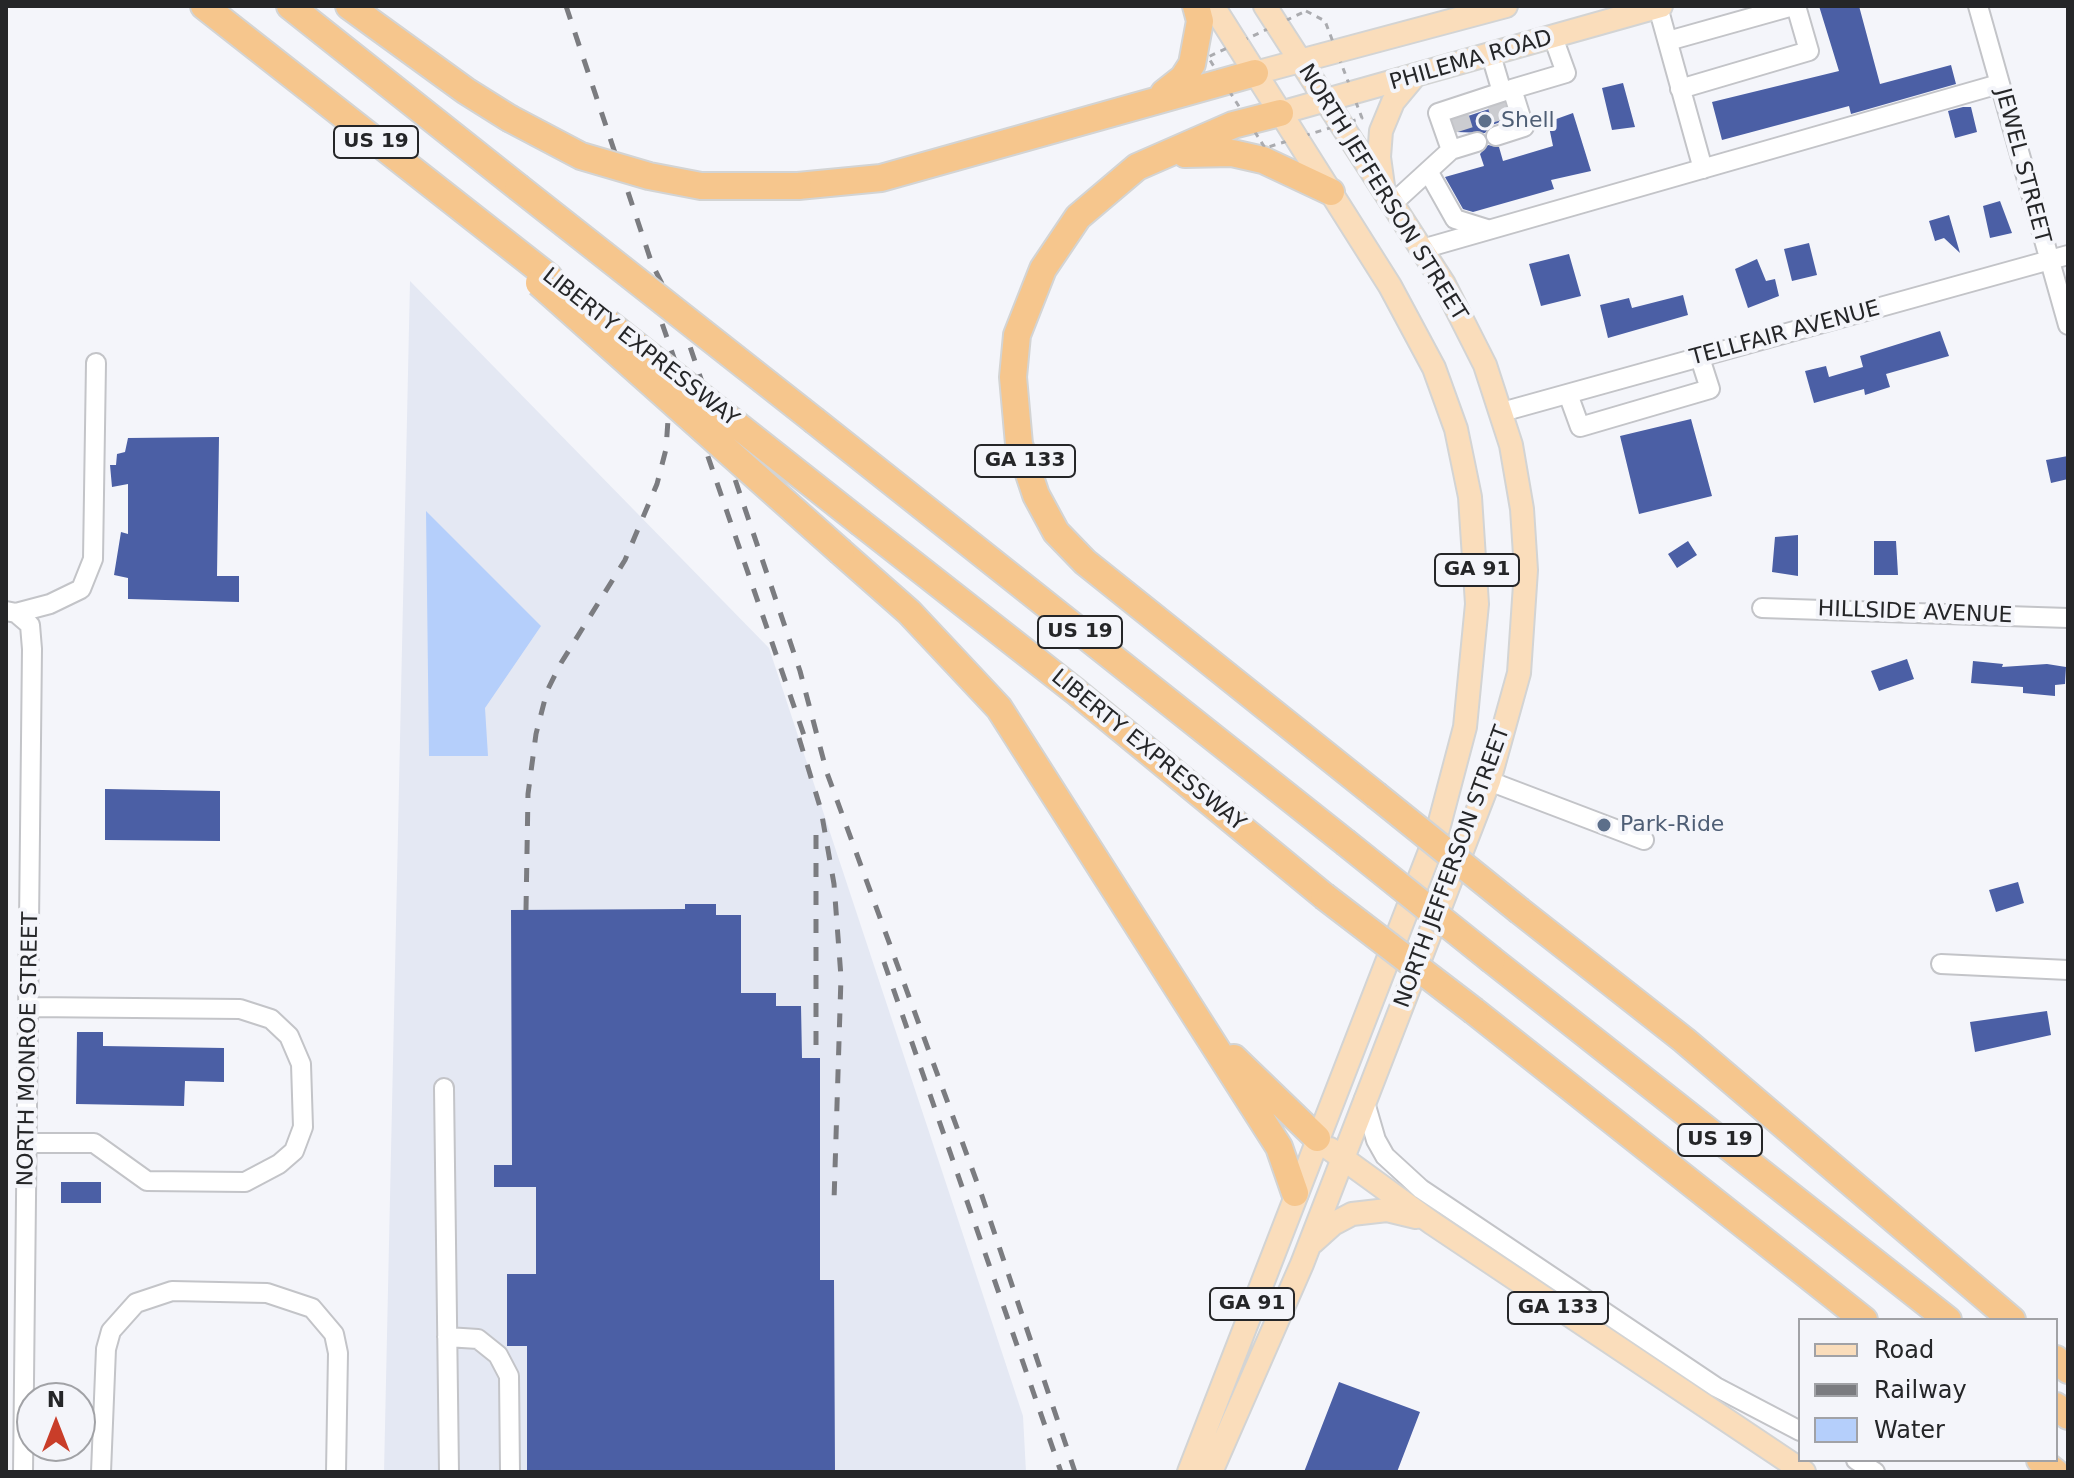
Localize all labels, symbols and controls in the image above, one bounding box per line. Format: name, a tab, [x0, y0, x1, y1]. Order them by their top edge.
street label: PHILEMA ROAD	[1387, 25, 1555, 97]
street label: NORTH JEFFERSON STREET	[1292, 60, 1472, 326]
street label: JEWEL STREET	[1989, 86, 2055, 246]
place label: Shell	[1501, 108, 1555, 134]
marker: Shell	[1476, 112, 1494, 130]
road number: US 19	[334, 126, 418, 158]
street label: LIBERTY EXPRESSWAY	[537, 263, 743, 433]
street label: TELLFAIR AVENUE	[1687, 296, 1883, 372]
road number: GA 133	[975, 445, 1075, 477]
road number: GA 91	[1435, 554, 1519, 586]
street label: HILLSIDE AVENUE	[1817, 596, 2013, 630]
road number: US 19	[1038, 616, 1122, 648]
street label: LIBERTY EXPRESSWAY	[1046, 665, 1250, 837]
street label: NORTH JEFFERSON STREET	[1390, 722, 1516, 1012]
place label: Park-Ride	[1620, 812, 1724, 838]
marker: Park-Ride	[1595, 816, 1613, 834]
street label: NORTH MONROE STREET	[13, 911, 45, 1187]
road number: US 19	[1678, 1124, 1762, 1156]
road number: GA 91	[1210, 1288, 1294, 1320]
road number: GA 133	[1508, 1292, 1608, 1324]
legend	[1798, 1318, 2058, 1462]
text: Road	[1874, 1336, 1934, 1364]
text: Railway	[1874, 1376, 1967, 1404]
north arrow	[16, 1382, 96, 1462]
text: N	[47, 1387, 65, 1412]
text: Water	[1874, 1416, 1945, 1444]

